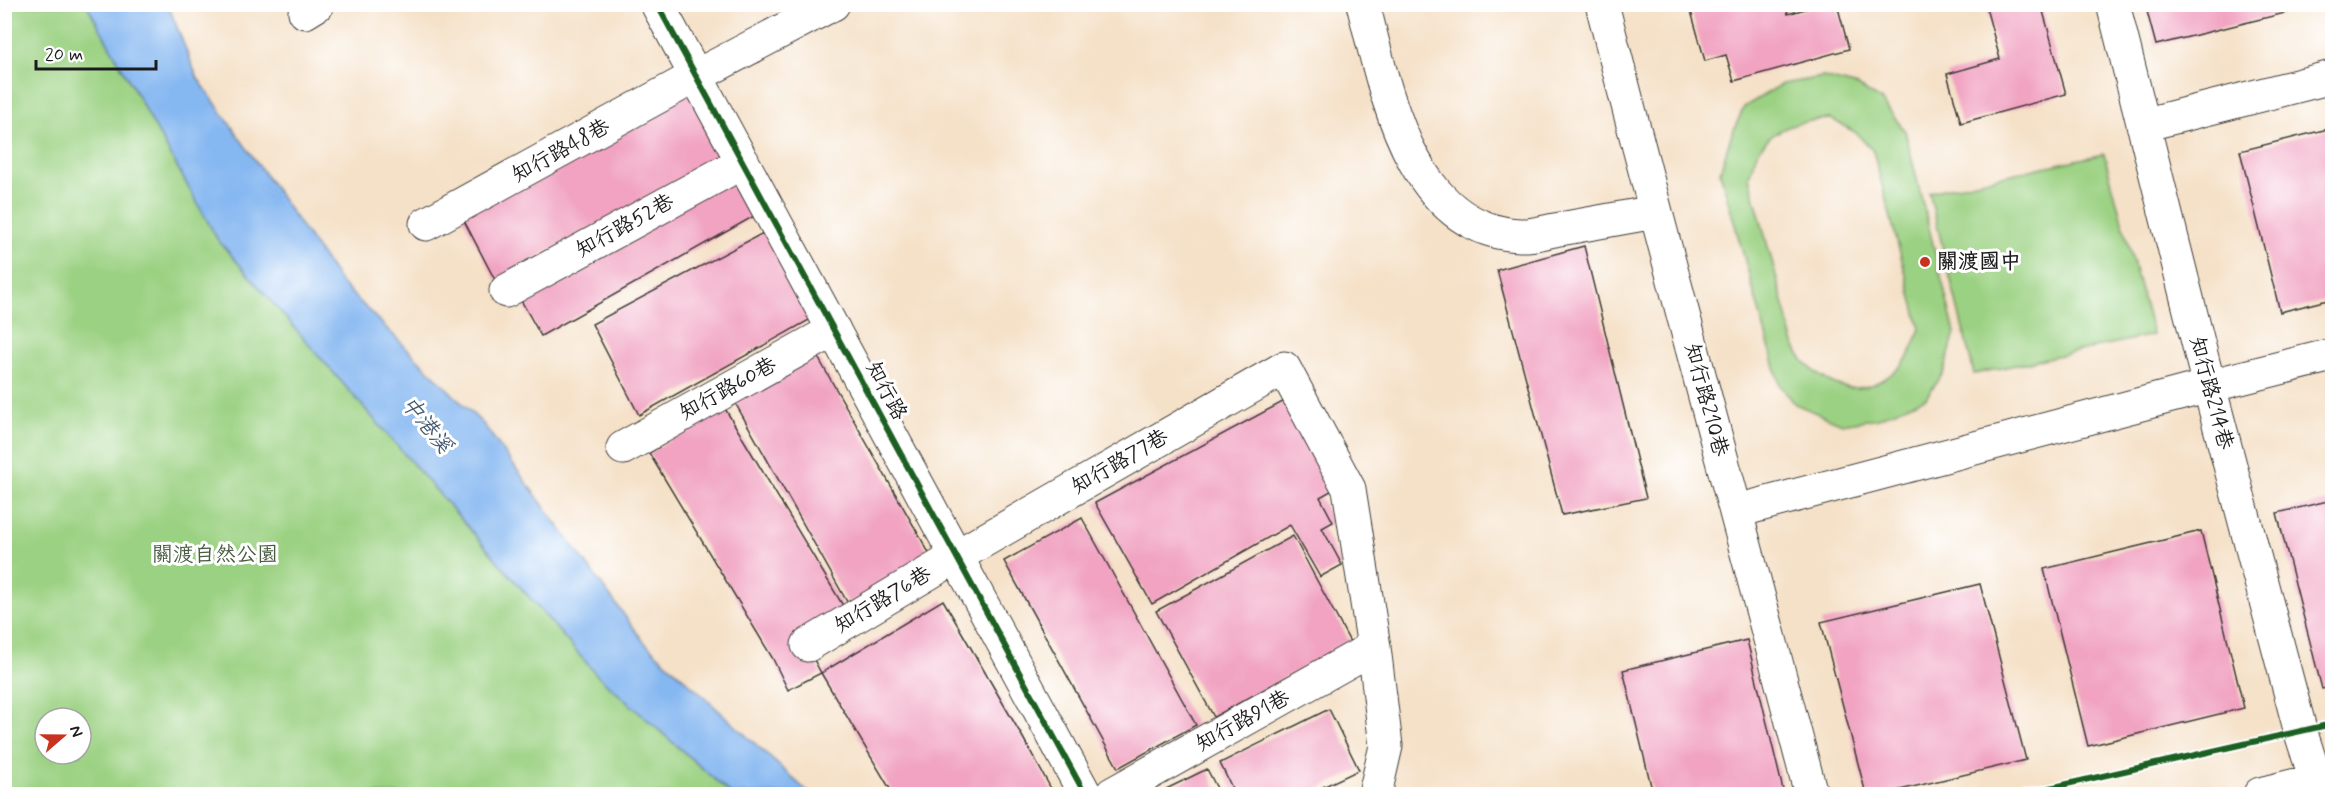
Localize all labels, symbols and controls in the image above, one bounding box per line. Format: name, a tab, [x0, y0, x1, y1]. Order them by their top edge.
scale bar	[36, 33, 156, 71]
text: 20 m	[45, 43, 83, 67]
street label: 知行路48巷	[507, 113, 615, 189]
street label: 知行路52巷	[571, 188, 679, 264]
place label: 關渡國中	[1937, 248, 2021, 276]
marker: 關渡國中	[1918, 255, 1932, 269]
street label: 知行路214巷	[2183, 333, 2239, 453]
street label: 知行路210巷	[1677, 340, 1735, 460]
street label: 知行路60巷	[675, 351, 781, 427]
street label: 知行路	[859, 357, 913, 425]
water label: 中港溪	[394, 391, 458, 460]
street label: 知行路77巷	[1067, 423, 1173, 501]
park label: 關渡自然公園	[152, 541, 278, 569]
street label: 知行路76巷	[829, 560, 937, 640]
street label: 知行路91巷	[1191, 684, 1295, 758]
north arrow	[33, 706, 93, 766]
text: N	[64, 723, 87, 740]

